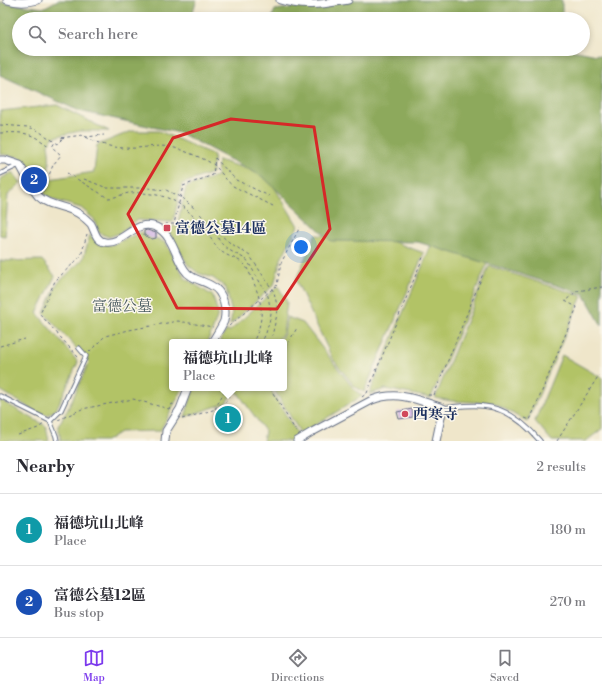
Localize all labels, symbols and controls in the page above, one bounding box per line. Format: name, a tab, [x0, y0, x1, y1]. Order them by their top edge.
search box	[12, 12, 590, 56]
icon: search	[26, 23, 48, 45]
text: Search here	[58, 25, 138, 44]
pin: 2	[21, 165, 47, 195]
place label: 富德公墓14區	[175, 219, 267, 238]
marker: 富德公墓14區	[162, 223, 172, 233]
your location	[291, 237, 311, 257]
park label: 富德公墓	[92, 297, 152, 316]
popup	[169, 339, 287, 391]
text: 福德坑山北峰	[183, 349, 273, 368]
text: Place	[183, 368, 215, 384]
pin: 1	[215, 404, 241, 434]
place label: 西寒寺	[413, 405, 458, 424]
marker: 西寒寺	[400, 409, 410, 419]
text: Nearby	[16, 456, 75, 478]
text: 2 results	[537, 459, 586, 475]
text: 福德坑山北峰	[54, 514, 144, 533]
text: 1	[26, 522, 32, 538]
text: 180 m	[550, 522, 586, 538]
text: Place	[54, 533, 86, 549]
text: 富德公墓12區	[54, 586, 146, 605]
text: 2	[25, 594, 33, 610]
text: 270 m	[550, 594, 586, 610]
text: Bus stop	[54, 605, 104, 621]
tab: Map	[83, 647, 105, 685]
tab: Directions	[271, 647, 324, 685]
tab: Saved	[490, 647, 519, 685]

